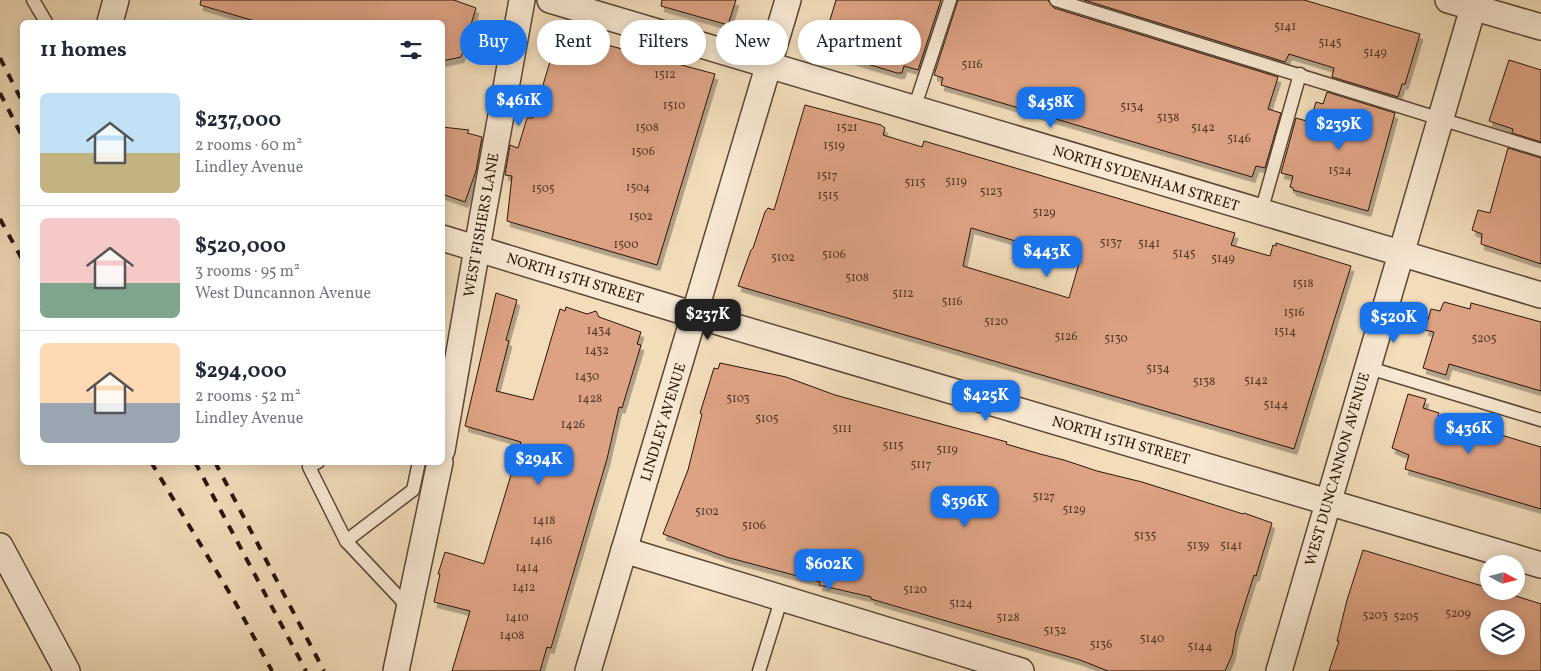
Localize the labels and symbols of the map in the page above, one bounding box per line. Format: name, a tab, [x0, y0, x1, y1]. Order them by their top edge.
house number: 5141	[1274, 19, 1296, 35]
house number: 5145	[1318, 35, 1342, 51]
house number: 5149	[1363, 45, 1387, 61]
house number: 5116	[961, 57, 983, 73]
house number: 1512	[654, 67, 676, 83]
pin: $461K	[484, 84, 554, 127]
pin: $458K	[1016, 86, 1086, 129]
house number: 1510	[663, 98, 685, 114]
house number: 5134	[1120, 99, 1144, 115]
pin: $239K	[1304, 108, 1374, 151]
house number: 5138	[1157, 110, 1179, 126]
house number: 1508	[635, 120, 659, 136]
house number: 1521	[836, 120, 858, 136]
house number: 5142	[1191, 120, 1215, 136]
house number: 5146	[1227, 131, 1251, 147]
house number: 1519	[823, 138, 845, 154]
street label: NORTH SYDENHAM STREET	[1050, 141, 1242, 218]
house number: 1506	[631, 144, 655, 160]
street label: WEST FISHERS LANE	[459, 152, 505, 299]
house number: 1524	[1328, 163, 1352, 179]
house number: 1517	[817, 168, 838, 184]
house number: 5119	[945, 174, 967, 190]
house number: 5115	[905, 175, 926, 191]
house number: 1504	[626, 180, 650, 196]
house number: 1505	[531, 181, 555, 197]
house number: 5123	[980, 184, 1002, 200]
house number: 1515	[818, 188, 839, 204]
house number: 5129	[1033, 205, 1055, 221]
house number: 1502	[629, 209, 653, 225]
house number: 5137	[1100, 235, 1122, 251]
pin: $443K	[1012, 236, 1082, 278]
house number: 5141	[1138, 236, 1160, 252]
house number: 1500	[614, 237, 638, 253]
house number: 5145	[1172, 246, 1196, 262]
house number: 5106	[822, 247, 846, 263]
street label: NORTH 15TH STREET	[503, 249, 646, 310]
house number: 5102	[771, 250, 795, 266]
house number: 5149	[1211, 251, 1235, 267]
house number: 5108	[845, 270, 869, 286]
house number: 1518	[1292, 276, 1314, 292]
house number: 5112	[892, 286, 914, 302]
house number: 5116	[941, 294, 963, 310]
pin: $237K	[673, 298, 743, 341]
pin: $520K	[1359, 302, 1429, 344]
house number: 1516	[1283, 305, 1305, 321]
house number: 5120	[984, 314, 1008, 330]
house number: 1434	[587, 323, 611, 339]
house number: 1514	[1274, 324, 1296, 340]
house number: 5126	[1055, 329, 1077, 345]
house number: 5130	[1104, 331, 1128, 347]
house number: 5205	[1472, 331, 1497, 347]
house number: 1432	[585, 343, 609, 359]
street label: LINDLEY AVENUE	[636, 361, 692, 484]
house number: 5134	[1146, 361, 1170, 377]
house number: 1430	[575, 369, 599, 385]
street label: WEST DUNCANNON AVENUE	[1301, 370, 1376, 569]
house number: 5142	[1244, 373, 1268, 389]
house number: 5138	[1193, 374, 1215, 390]
pin: $425K	[951, 380, 1021, 422]
house number: 1428	[578, 391, 602, 407]
house number: 5103	[726, 391, 750, 407]
house number: 5144	[1264, 397, 1288, 413]
house number: 5105	[755, 411, 779, 427]
street label: NORTH 15TH STREET	[1049, 412, 1192, 471]
pin: $436K	[1434, 412, 1504, 455]
house number: 1426	[561, 417, 585, 433]
house number: 5111	[832, 421, 852, 437]
house number: 5115	[883, 438, 904, 454]
house number: 5119	[936, 442, 958, 458]
pin: $294K	[504, 444, 574, 486]
house number: 5117	[911, 457, 932, 473]
pin: $396K	[930, 486, 1000, 528]
house number: 5127	[1033, 489, 1055, 505]
house number: 5129	[1063, 502, 1085, 518]
house number: 5102	[695, 504, 719, 520]
house number: 1418	[533, 513, 555, 529]
house number: 5106	[742, 518, 766, 534]
house number: 5135	[1134, 528, 1156, 544]
house number: 1416	[530, 533, 552, 549]
house number: 5139	[1187, 538, 1209, 554]
house number: 5141	[1220, 538, 1242, 554]
pin: $602K	[794, 548, 864, 591]
north arrow	[1480, 555, 1525, 600]
house number: 1414	[515, 560, 539, 576]
house number: 1412	[513, 580, 535, 596]
house number: 5120	[903, 582, 927, 598]
house number: 5124	[949, 596, 973, 612]
house number: 5209	[1445, 606, 1471, 622]
house number: 5203	[1362, 608, 1388, 624]
house number: 5205	[1394, 609, 1419, 625]
house number: 1410	[505, 610, 529, 626]
house number: 5128	[997, 610, 1019, 626]
house number: 5132	[1043, 623, 1067, 639]
house number: 1408	[500, 628, 524, 644]
house number: 5140	[1140, 631, 1164, 647]
house number: 5136	[1090, 637, 1112, 653]
house number: 5144	[1188, 639, 1212, 655]

